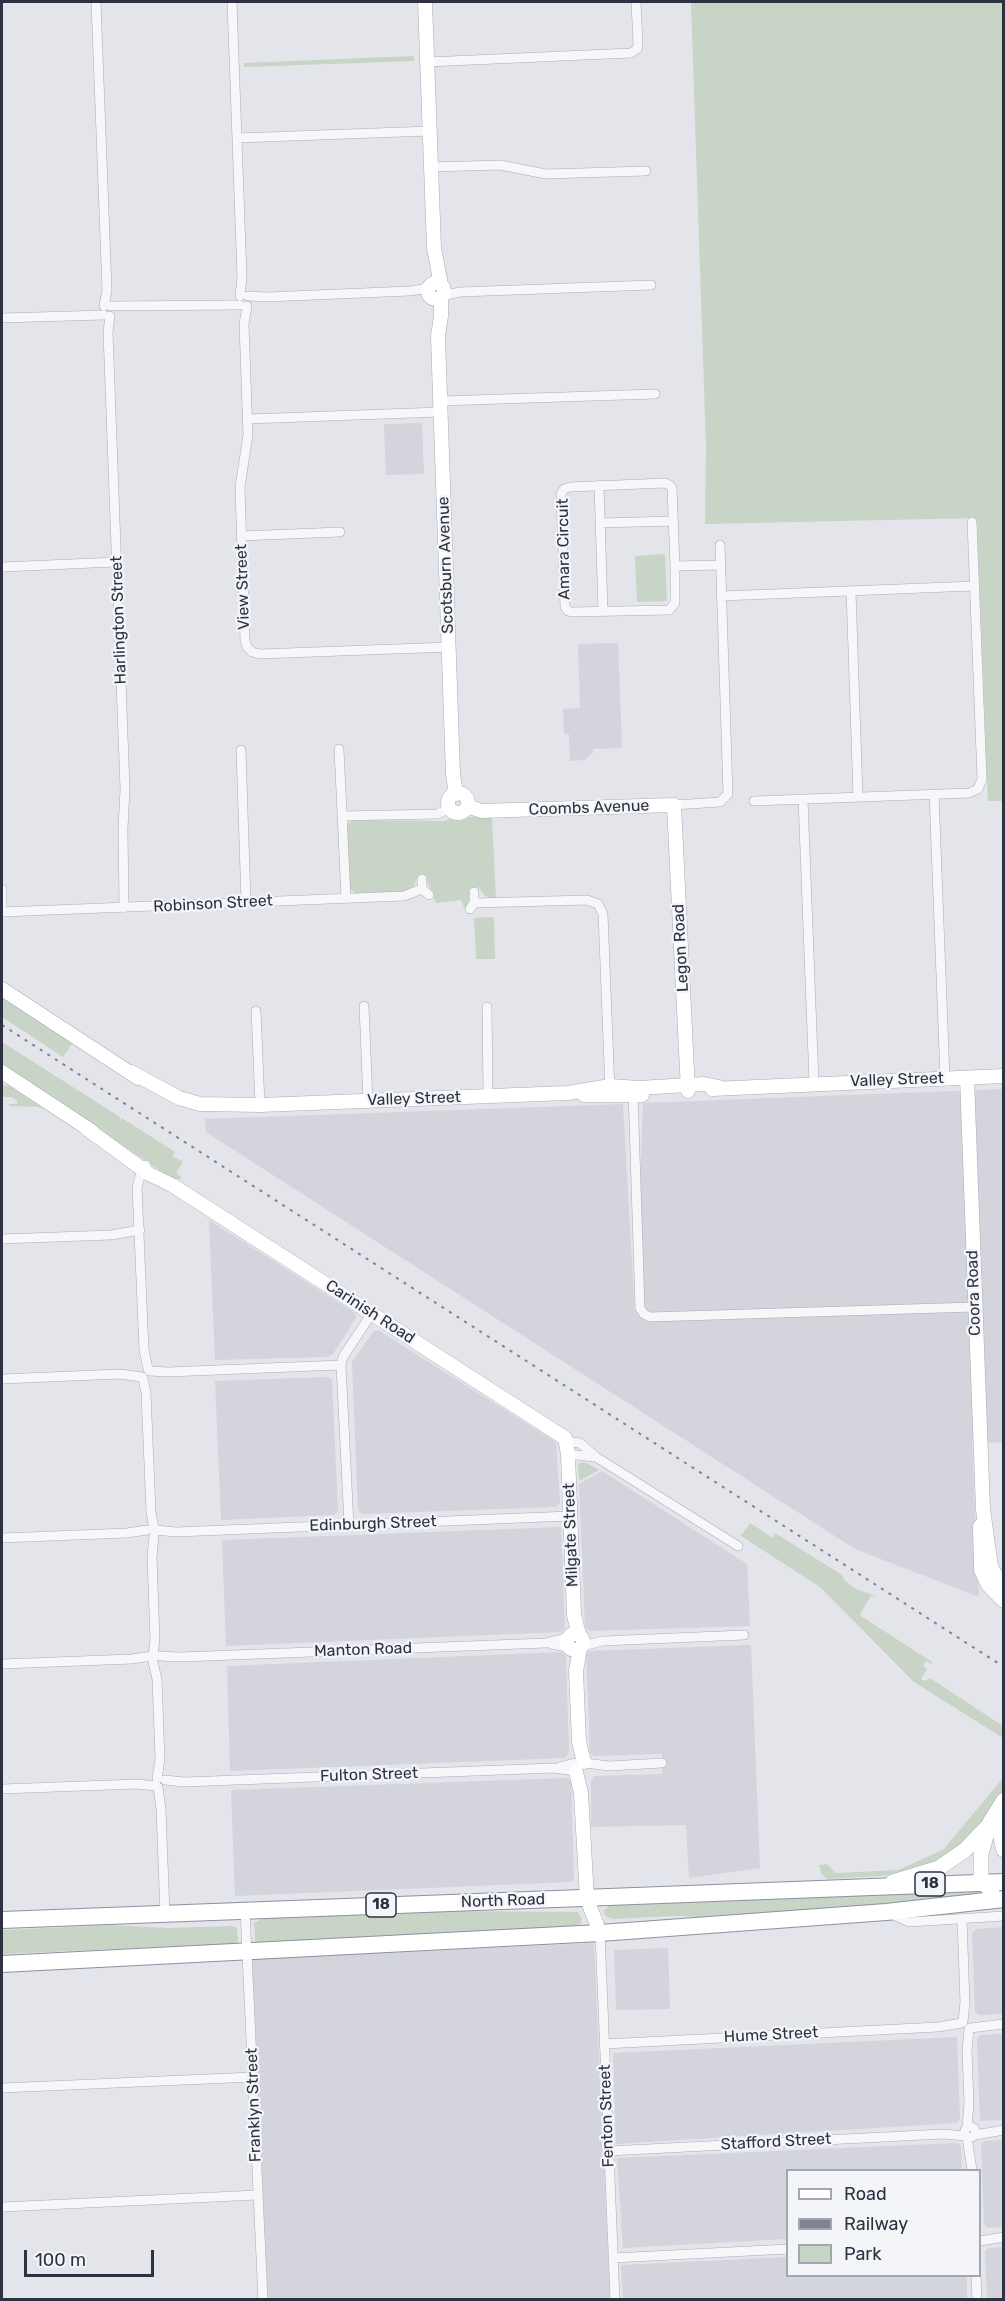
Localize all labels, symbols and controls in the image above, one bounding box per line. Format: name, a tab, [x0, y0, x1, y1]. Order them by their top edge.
street label: Scotsburn Avenue	[434, 496, 458, 634]
street label: Amara Circuit	[554, 498, 574, 600]
street label: View Street	[232, 544, 254, 630]
street label: Harlington Street	[107, 555, 131, 685]
street label: Coombs Avenue	[528, 796, 650, 820]
street label: Robinson Street	[153, 891, 273, 917]
street label: Legon Road	[669, 904, 693, 992]
street label: Valley Street	[850, 1069, 944, 1091]
street label: Valley Street	[367, 1088, 461, 1110]
street label: Coora Road	[963, 1250, 985, 1336]
street label: Carinish Road	[322, 1276, 418, 1348]
street label: Milgate Street	[560, 1483, 582, 1587]
street label: Edinburgh Street	[309, 1512, 437, 1536]
street label: Manton Road	[314, 1639, 412, 1661]
street label: Fulton Street	[320, 1764, 418, 1786]
road number: 18	[915, 1872, 945, 1896]
street label: North Road	[461, 1890, 545, 1912]
road number: 18	[366, 1893, 396, 1917]
street label: Hume Street	[723, 2023, 819, 2047]
street label: Franklyn Street	[242, 2047, 266, 2163]
street label: Fenton Street	[596, 2064, 618, 2168]
street label: Stafford Street	[720, 2130, 832, 2154]
legend	[786, 2169, 981, 2277]
text: Road	[844, 2183, 887, 2205]
text: Railway	[844, 2213, 908, 2235]
scale bar	[27, 2238, 158, 2276]
text: Park	[844, 2243, 881, 2265]
text: 100 m	[35, 2249, 86, 2271]

